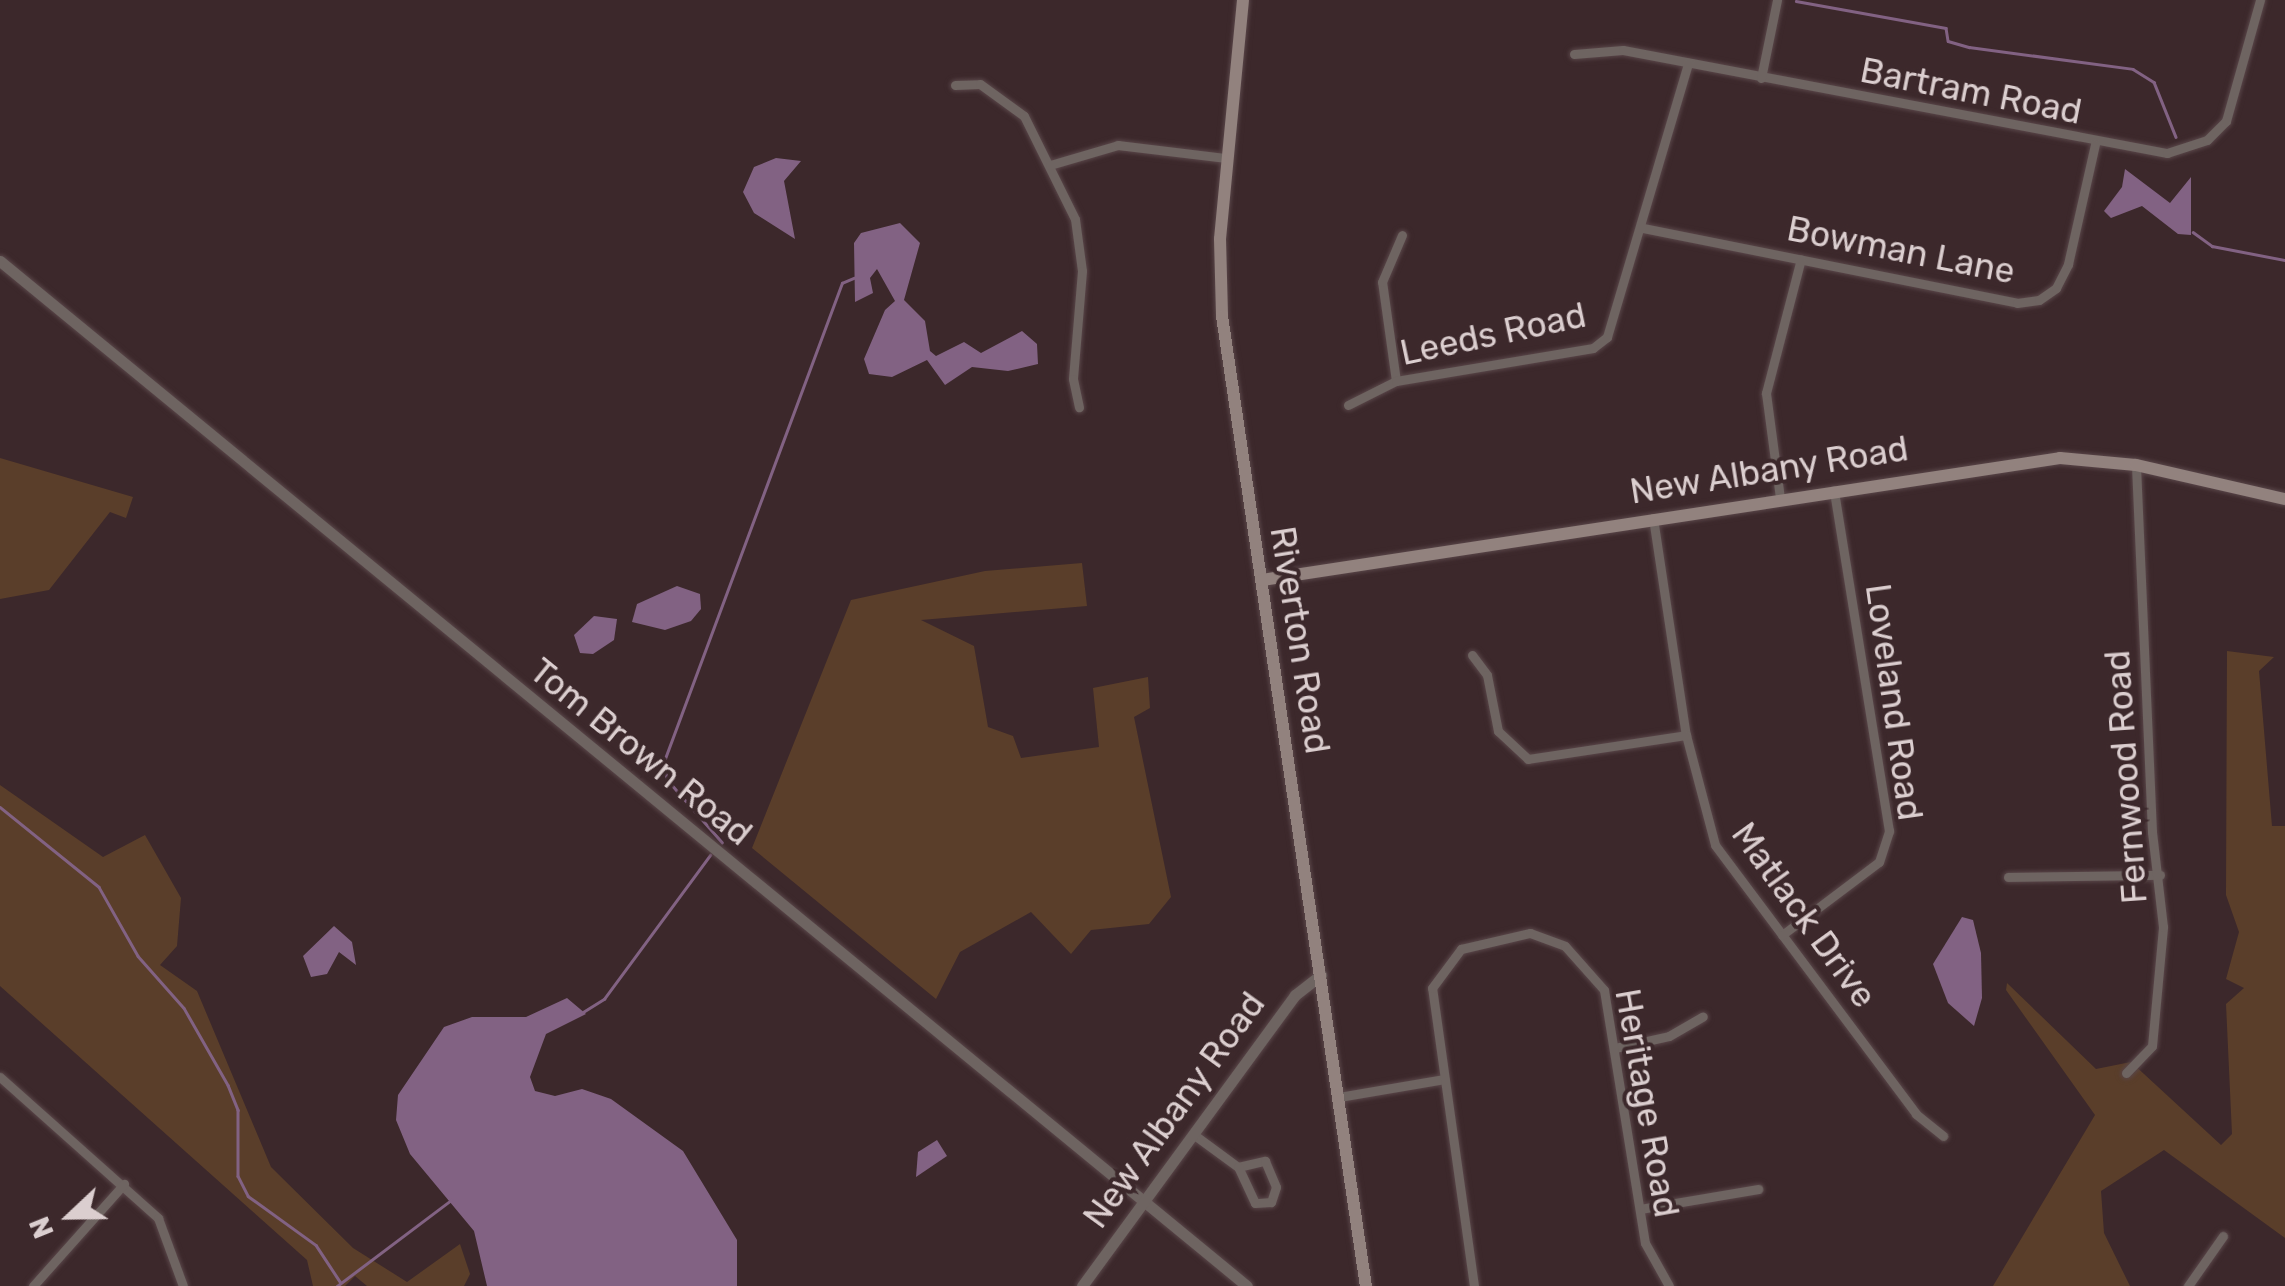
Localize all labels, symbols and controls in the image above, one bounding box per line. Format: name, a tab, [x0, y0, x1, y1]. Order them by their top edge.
street label: Bartram Road	[1857, 49, 2085, 133]
street label: Bowman Lane	[1784, 207, 2018, 293]
street label: Leeds Road	[1396, 294, 1590, 374]
street label: New Albany Road	[1626, 427, 1912, 513]
street label: Riverton Road	[1261, 523, 1339, 757]
street label: Loveland Road	[1857, 581, 1931, 823]
street label: Fernwood Road	[2096, 649, 2156, 905]
street label: Tom Brown Road	[522, 650, 760, 854]
street label: Matlack Drive	[1723, 814, 1885, 1016]
street label: New Albany Road	[1074, 983, 1274, 1237]
street label: Heritage Road	[1606, 985, 1688, 1221]
north arrow	[20, 1166, 120, 1266]
text: N	[23, 1212, 61, 1243]

